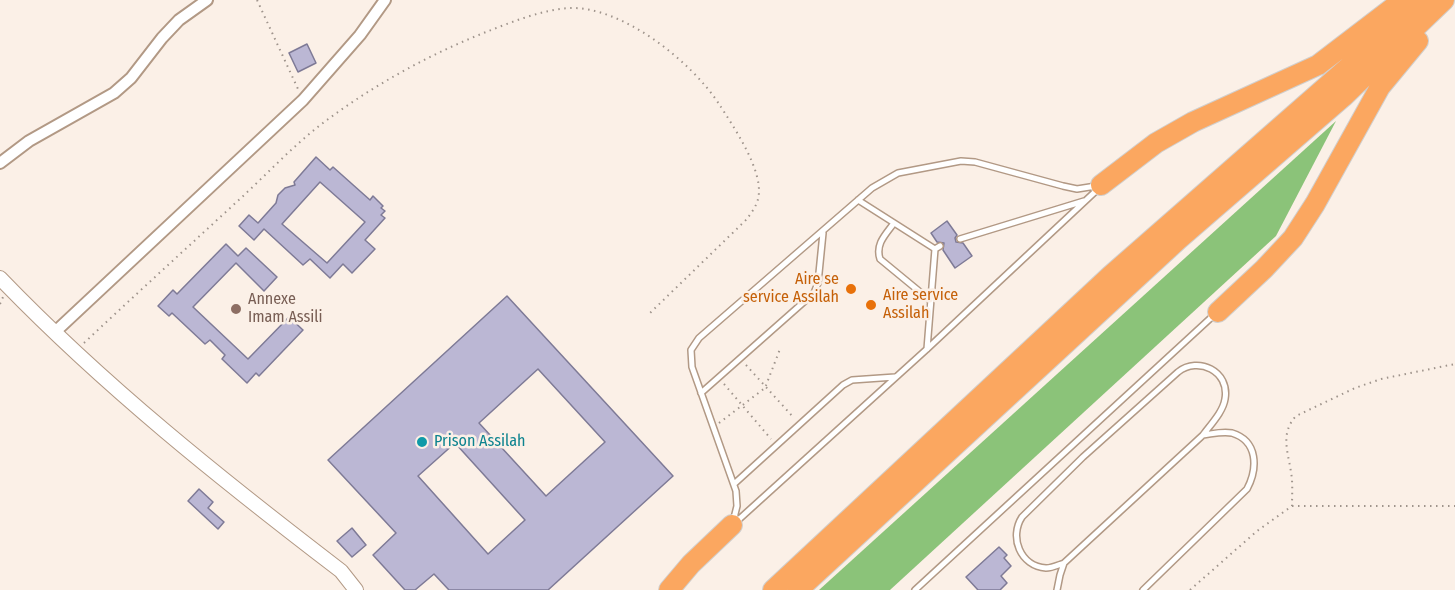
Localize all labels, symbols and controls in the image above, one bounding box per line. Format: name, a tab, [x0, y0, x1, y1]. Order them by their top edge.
place label: Aire se service Assilah	[743, 270, 839, 308]
marker: Aire se service Assilah	[844, 282, 858, 296]
place label: Aire service Assilah	[883, 286, 958, 324]
place label: Annexe Imam Assili	[248, 290, 323, 328]
marker: Aire service Assilah	[864, 298, 878, 312]
marker: Annexe Imam Assili	[229, 302, 243, 316]
place label: Prison Assilah	[434, 432, 525, 452]
marker: Prison Assilah	[415, 435, 429, 449]

